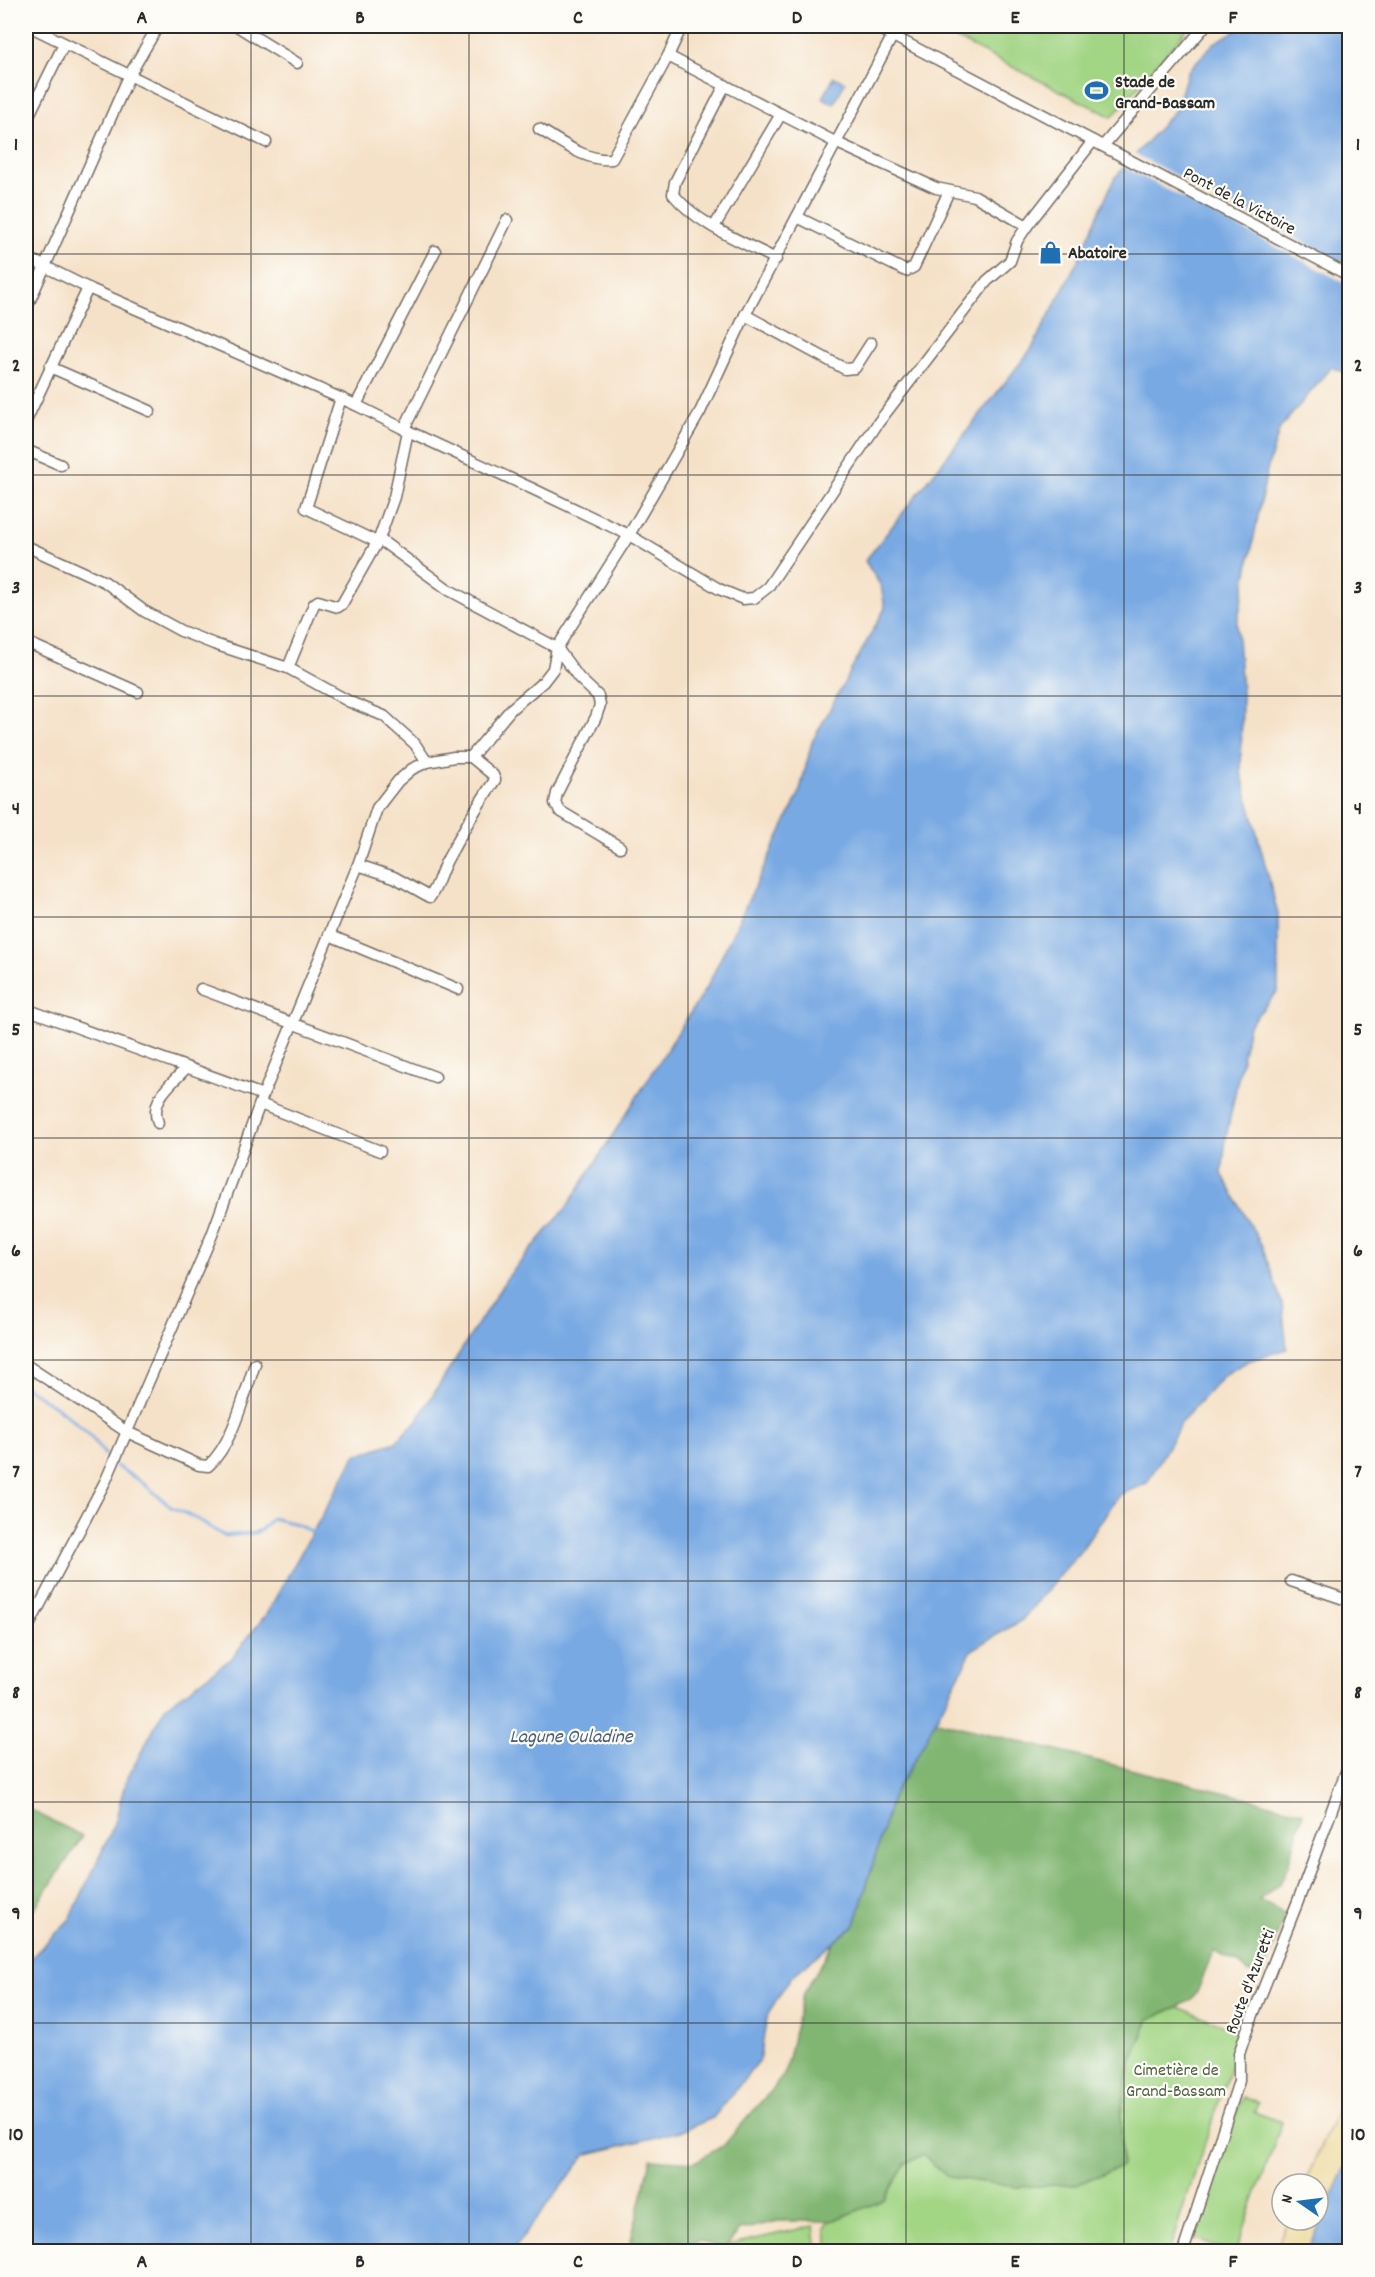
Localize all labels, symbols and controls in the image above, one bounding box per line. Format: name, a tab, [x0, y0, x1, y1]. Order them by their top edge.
text: A	[137, 5, 148, 33]
text: B	[355, 5, 365, 33]
text: C	[573, 5, 583, 33]
text: D	[792, 5, 803, 33]
text: E	[1010, 5, 1020, 33]
text: F	[1229, 5, 1239, 33]
place label: Stade de Grand-Bassam	[1115, 71, 1215, 117]
sports icon: Stade de Grand-Bassam	[1084, 78, 1110, 104]
text: 1	[14, 132, 18, 160]
text: 1	[1356, 132, 1360, 160]
street label: Pont de la Victoire	[1178, 162, 1300, 242]
shop icon: Abatoire	[1037, 239, 1063, 265]
place label: Abatoire	[1068, 242, 1127, 267]
text: 2	[12, 353, 20, 381]
text: 2	[1354, 353, 1362, 381]
text: 3	[12, 575, 20, 603]
text: 3	[1354, 575, 1362, 603]
text: 4	[12, 796, 20, 824]
text: 4	[1354, 796, 1362, 824]
text: 5	[11, 1017, 21, 1045]
text: 5	[1353, 1017, 1363, 1045]
text: 6	[11, 1238, 21, 1266]
text: 6	[1353, 1238, 1363, 1266]
text: 7	[12, 1459, 20, 1487]
text: 7	[1354, 1459, 1362, 1487]
text: 8	[12, 1680, 20, 1708]
text: 8	[1354, 1680, 1362, 1708]
water label: Lagune Ouladine	[510, 1724, 634, 1752]
text: 9	[11, 1901, 21, 1929]
text: 9	[1353, 1901, 1363, 1929]
street label: Route d'Azuretti	[1220, 1926, 1283, 2038]
park label: Cimetière de Grand-Bassam	[1126, 2059, 1226, 2105]
text: 10	[8, 2122, 24, 2150]
text: 10	[1350, 2122, 1366, 2150]
north arrow	[1270, 2172, 1330, 2232]
text: N	[1276, 2192, 1300, 2206]
text: A	[137, 2249, 148, 2277]
text: B	[355, 2249, 365, 2277]
text: C	[573, 2249, 583, 2277]
text: D	[792, 2249, 803, 2277]
text: E	[1010, 2249, 1020, 2277]
text: F	[1229, 2249, 1239, 2277]

